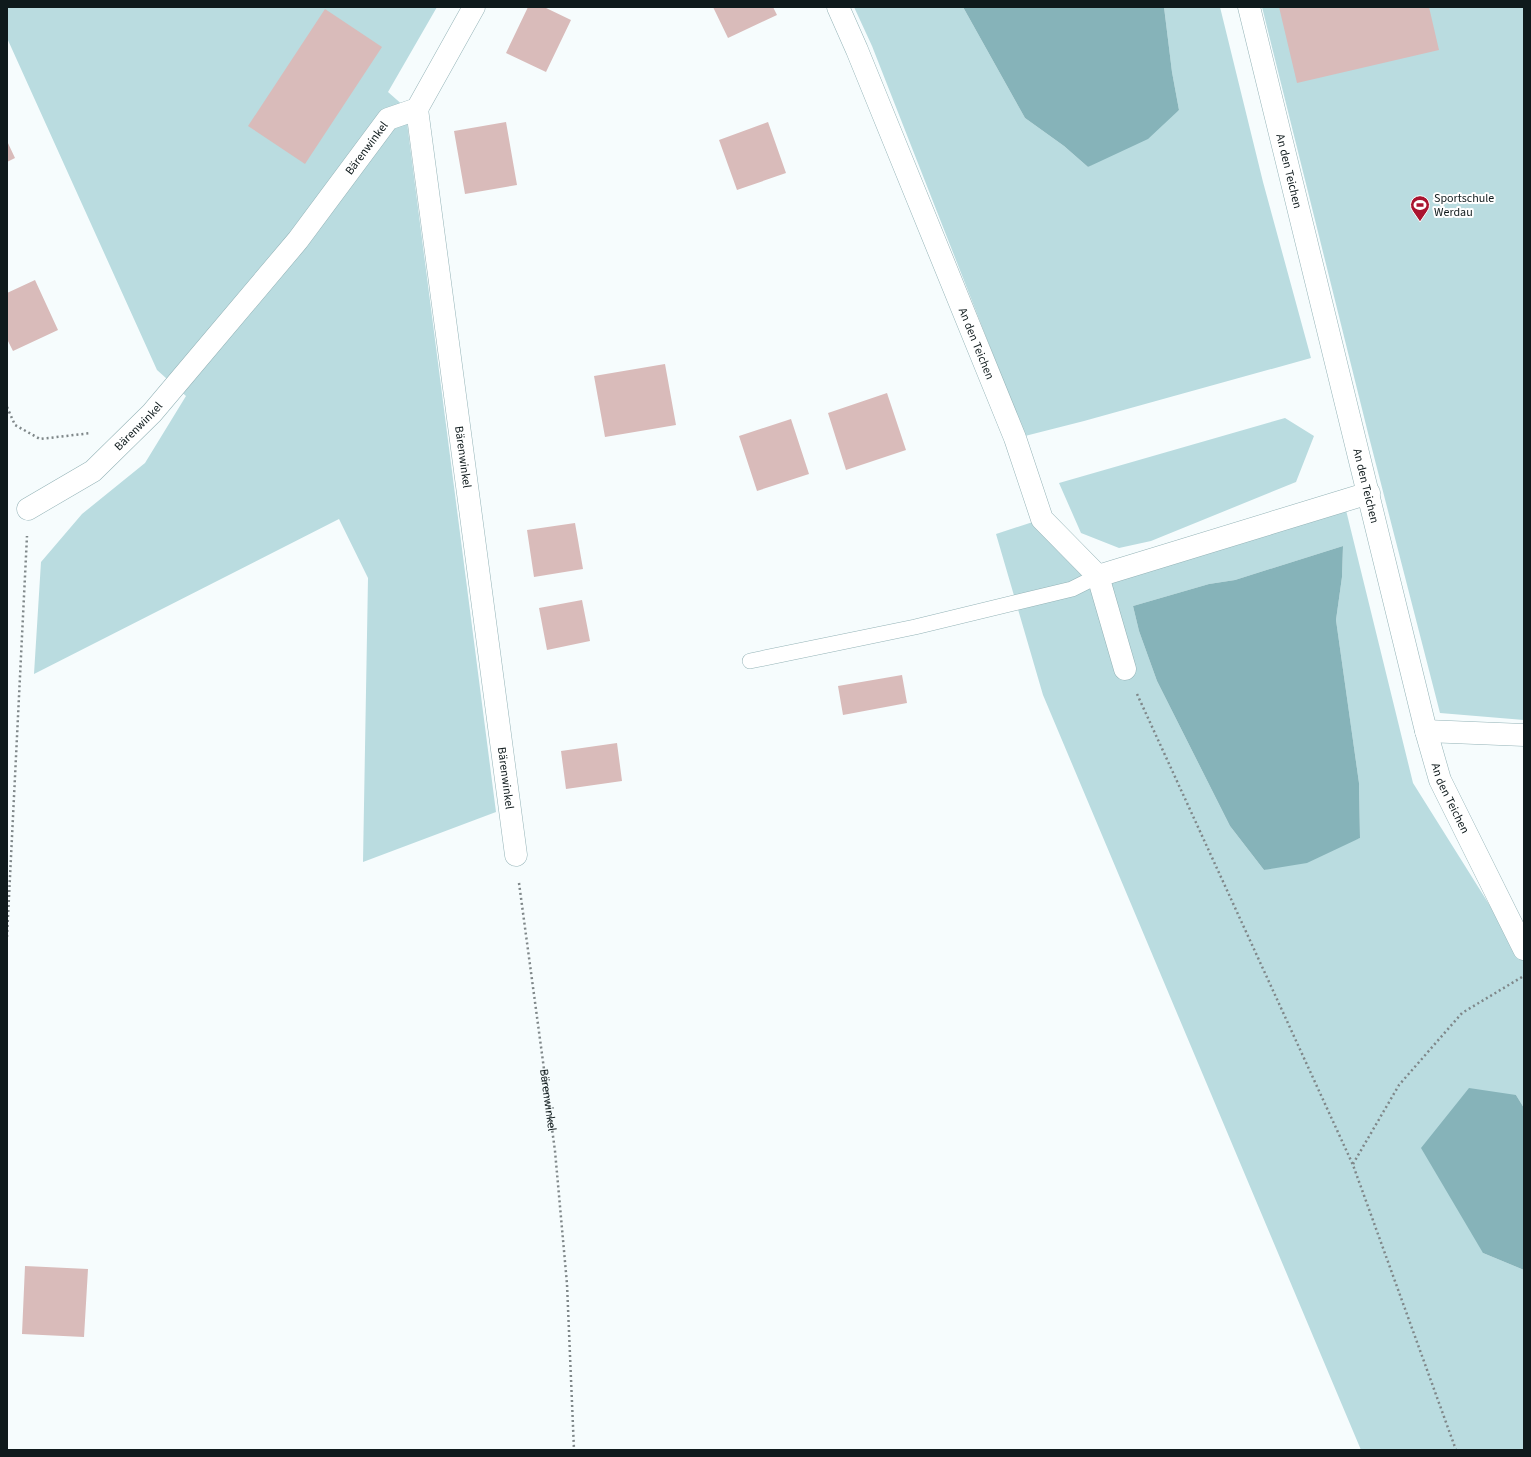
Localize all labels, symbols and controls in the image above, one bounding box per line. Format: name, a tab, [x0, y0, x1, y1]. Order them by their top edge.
street label: Bärenwinkel	[341, 118, 392, 179]
street label: An den Teichen	[1271, 132, 1306, 210]
place label: Sportschule Werdau	[1434, 190, 1494, 221]
sports icon: Sportschule Werdau	[1409, 194, 1431, 222]
street label: An den Teichen	[954, 305, 998, 382]
street label: Bärenwinkel	[110, 398, 167, 455]
street label: Bärenwinkel	[450, 425, 475, 489]
street label: An den Teichen	[1348, 447, 1383, 525]
street label: Bärenwinkel	[493, 746, 518, 810]
street label: An den Teichen	[1427, 761, 1473, 837]
street label: Bärenwinkel	[535, 1068, 560, 1132]

